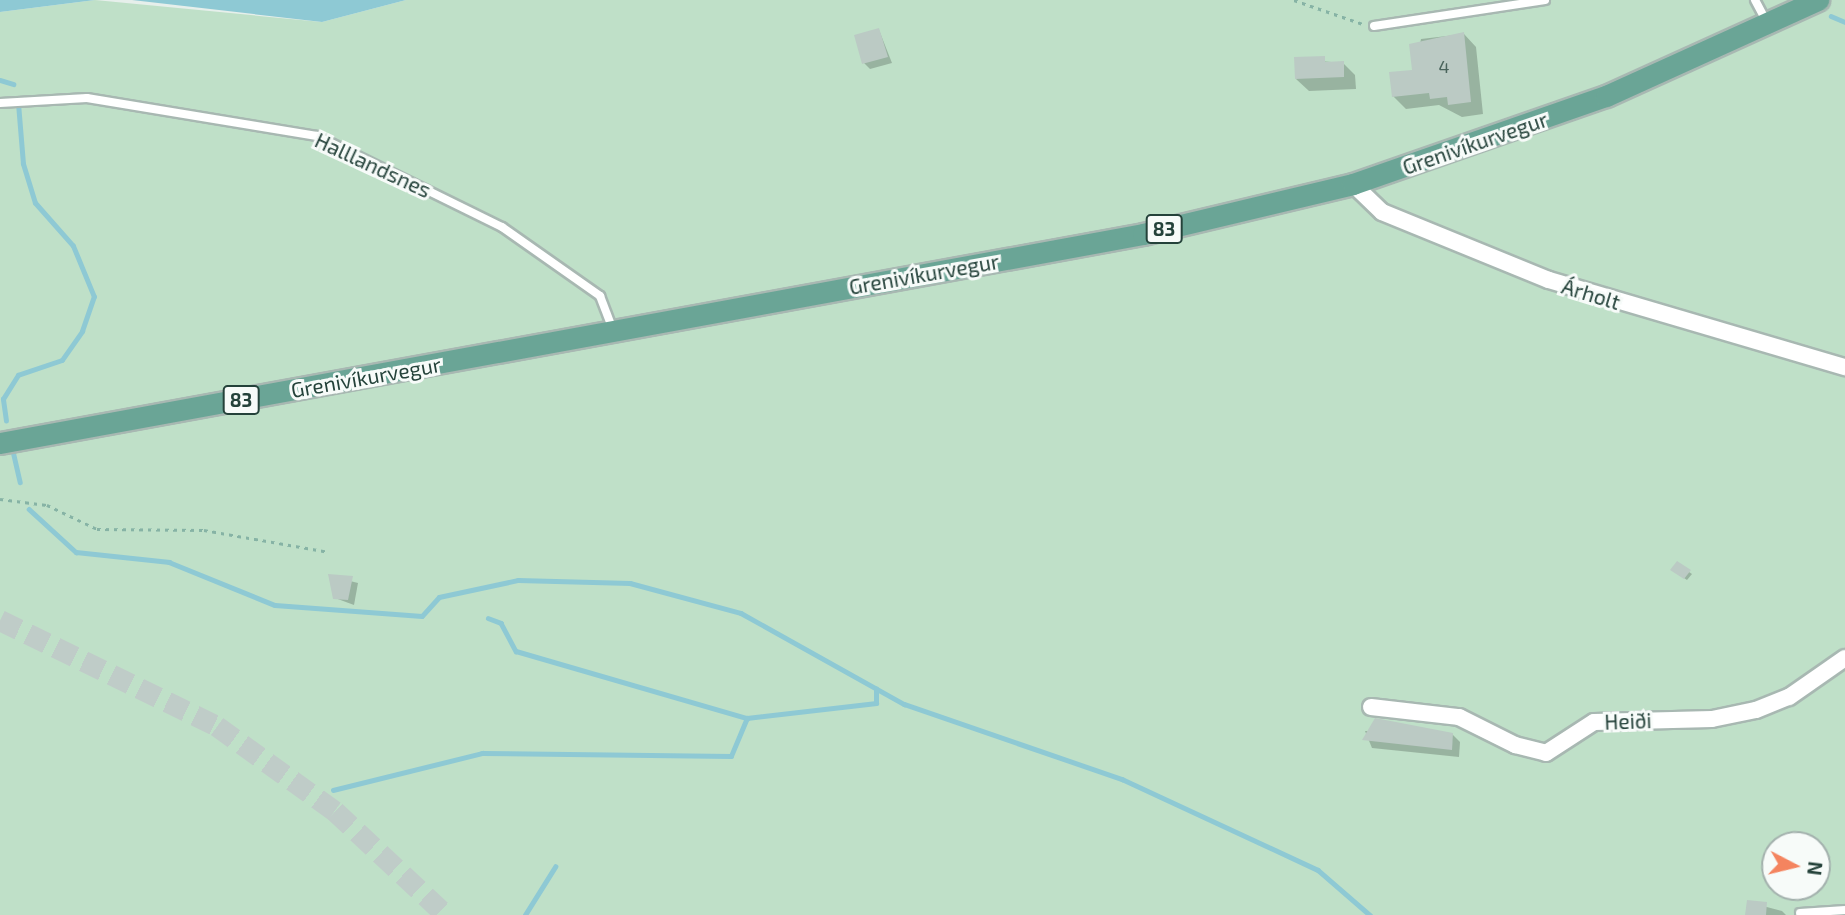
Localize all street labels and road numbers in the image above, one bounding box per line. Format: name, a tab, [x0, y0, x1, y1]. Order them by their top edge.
street label: Grenivíkurvegur	[1399, 106, 1551, 180]
street label: Halllandsnes	[311, 127, 435, 203]
road number: 83	[1145, 214, 1183, 244]
street label: Grenivíkurvegur	[847, 248, 1001, 300]
street label: Árholt	[1559, 273, 1623, 315]
street label: Grenivíkurvegur	[289, 351, 443, 403]
road number: 83	[222, 384, 260, 416]
street label: Heiði	[1604, 708, 1652, 734]

